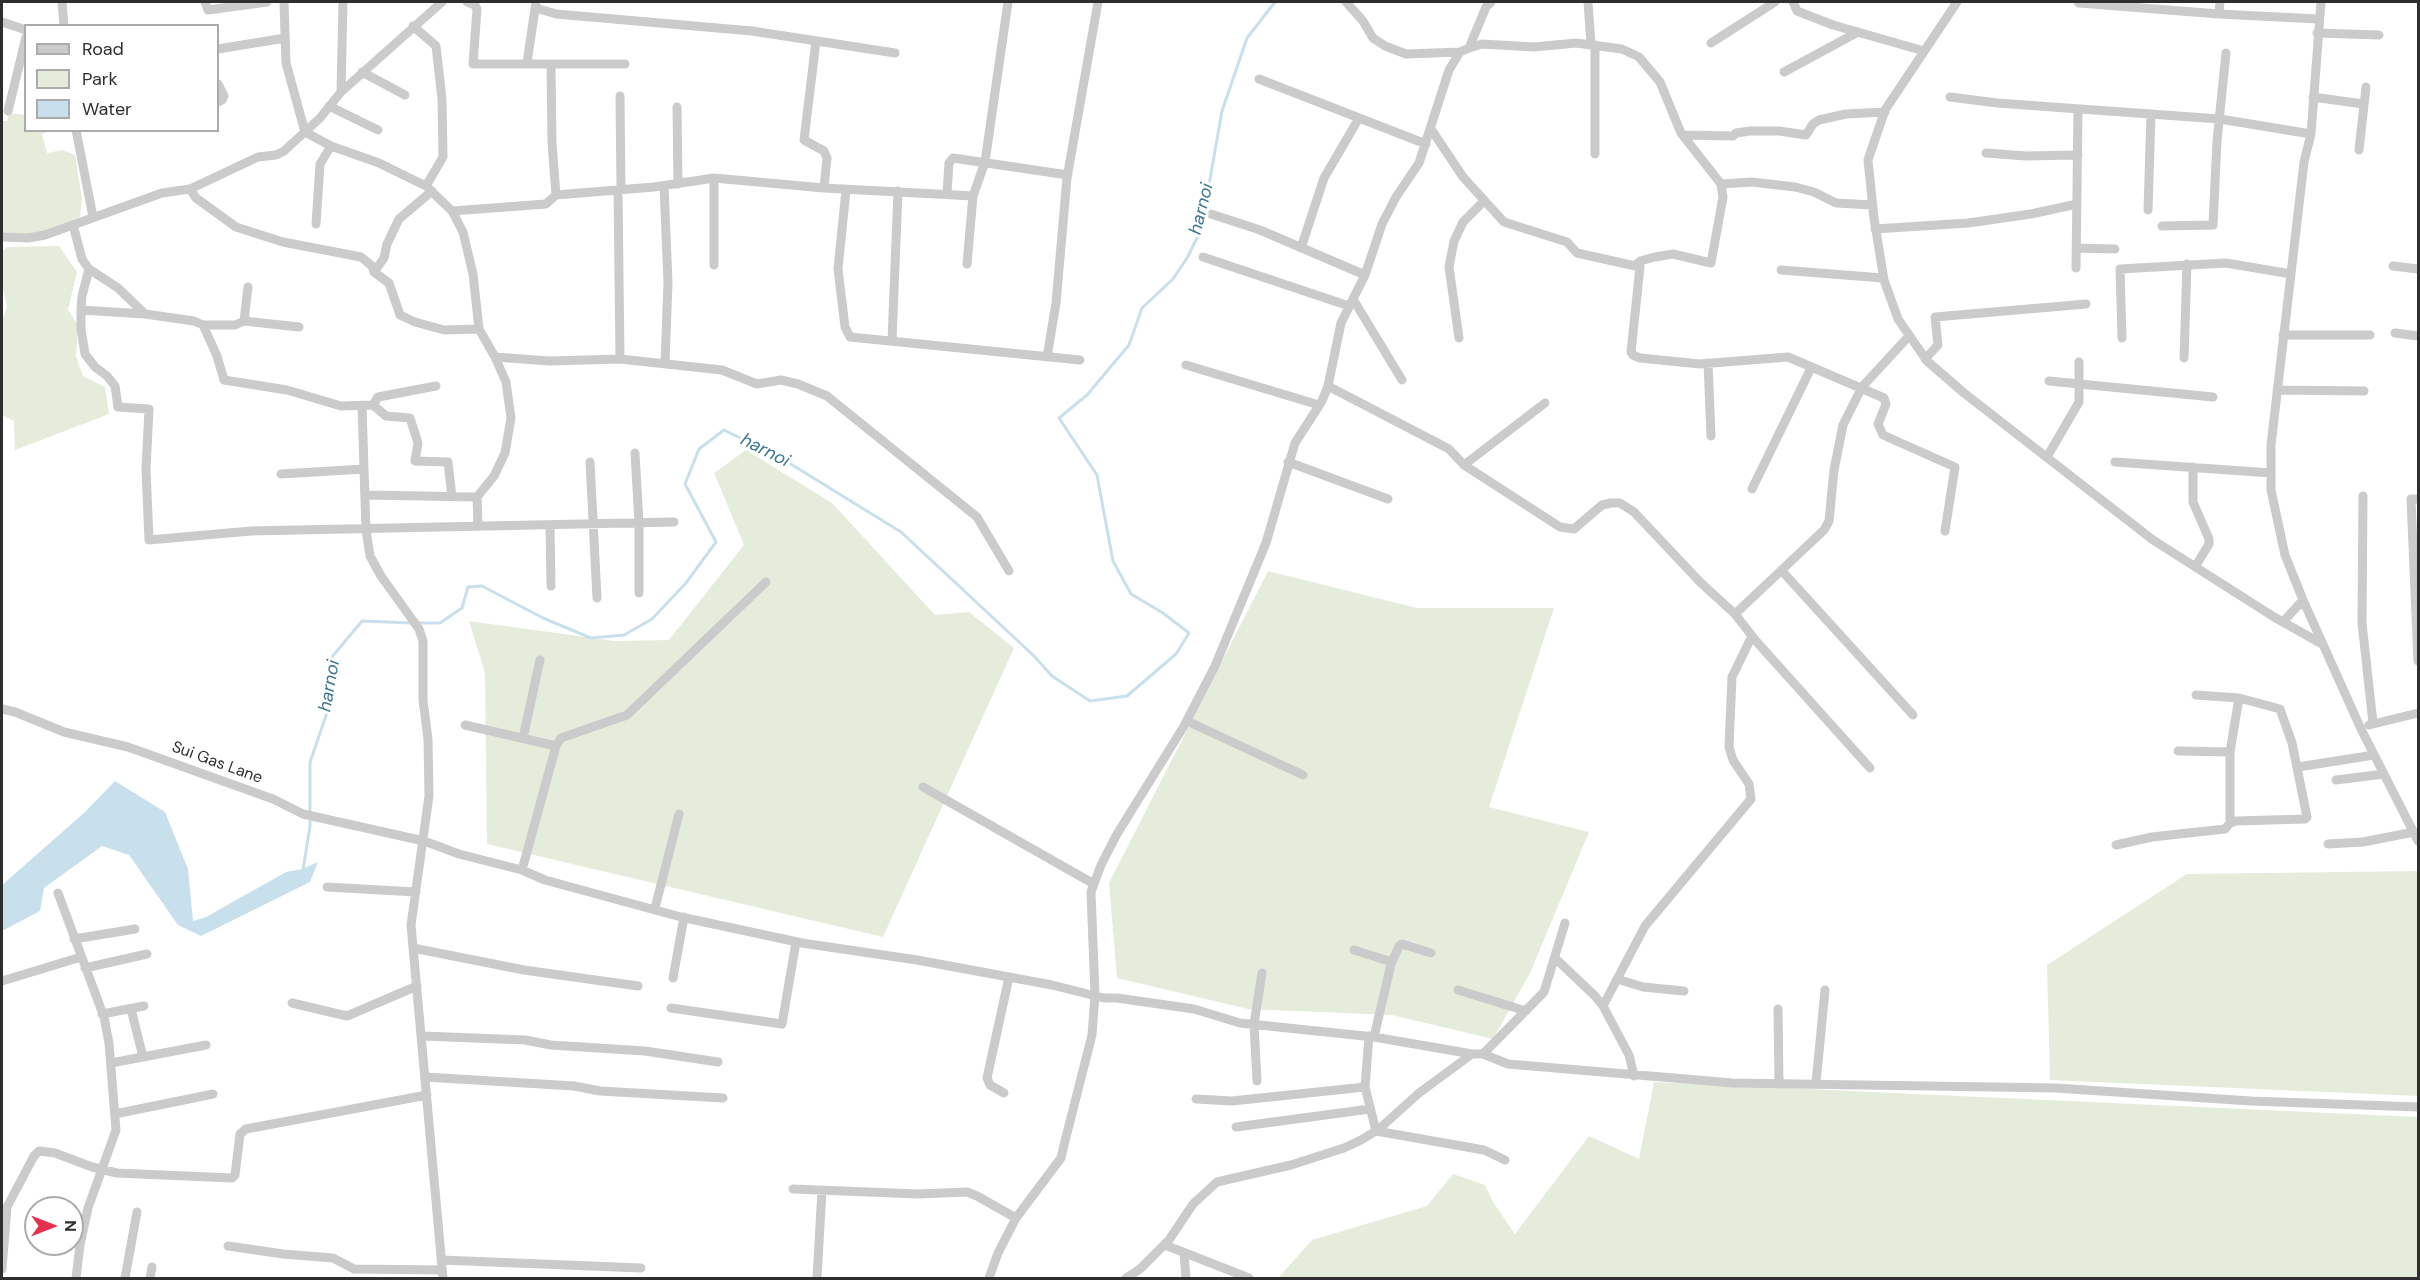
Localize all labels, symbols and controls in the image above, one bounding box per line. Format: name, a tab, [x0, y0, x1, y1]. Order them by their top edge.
legend	[24, 24, 219, 132]
text: Road	[82, 37, 124, 61]
text: Park	[82, 67, 118, 91]
text: Water	[82, 97, 132, 121]
water label: harnoi	[1185, 181, 1219, 237]
water label: harnoi	[737, 429, 793, 473]
water label: harnoi	[315, 658, 345, 714]
street label: Sui Gas Lane	[169, 738, 265, 788]
north arrow	[24, 1196, 84, 1256]
text: N	[60, 1220, 81, 1232]

